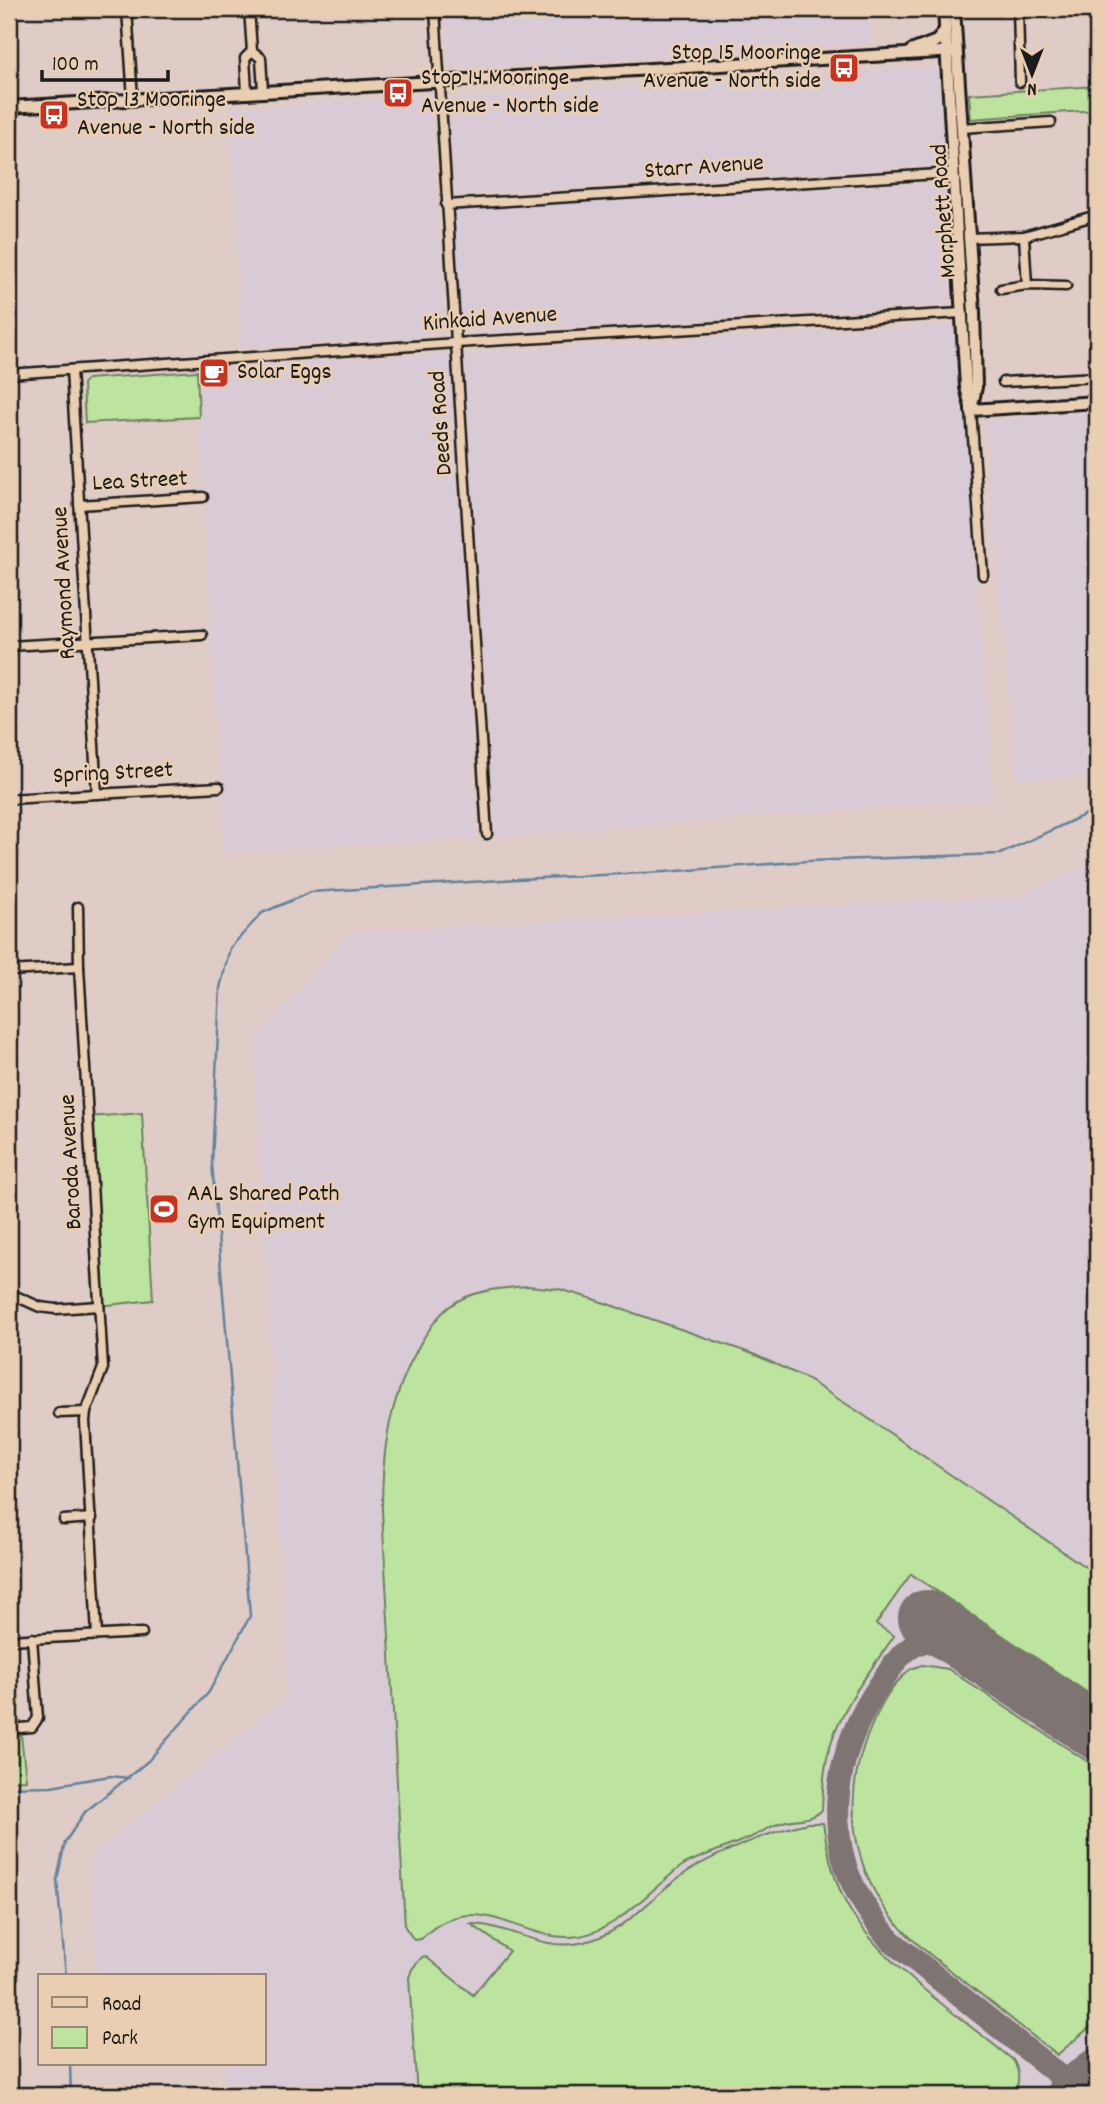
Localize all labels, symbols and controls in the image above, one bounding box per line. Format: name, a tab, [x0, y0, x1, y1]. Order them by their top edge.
place label: Stop 15 Mooringe Avenue - North side	[643, 37, 821, 99]
scale bar	[42, 38, 168, 82]
north arrow	[998, 38, 1068, 108]
text: 100 m	[52, 51, 99, 81]
bus stop icon: Stop 15 Mooringe Avenue - North side	[827, 51, 861, 85]
place label: Stop 14 Mooringe Avenue - North side	[421, 62, 599, 124]
text: N	[1027, 74, 1037, 101]
bus stop icon: Stop 14 Mooringe Avenue - North side	[381, 76, 415, 110]
place label: Stop 13 Mooringe Avenue - North side	[77, 84, 255, 146]
bus stop icon: Stop 13 Mooringe Avenue - North side	[37, 98, 71, 132]
street label: Morphett Road	[923, 143, 967, 279]
street label: Starr Avenue	[643, 147, 765, 189]
street label: Kinkaid Avenue	[422, 298, 558, 342]
cafe icon: Solar Eggs	[197, 356, 231, 390]
place label: Solar Eggs	[237, 356, 332, 390]
street label: Deeds Road	[421, 369, 463, 477]
street label: Lea Street	[91, 463, 189, 501]
street label: Raymond Avenue	[44, 506, 86, 660]
street label: Spring Street	[52, 754, 174, 794]
street label: Baroda Avenue	[51, 1093, 93, 1231]
place label: AAL Shared Path Gym Equipment	[187, 1178, 340, 1240]
sports icon: AAL Shared Path Gym Equipment	[147, 1192, 181, 1226]
legend	[38, 1974, 266, 2066]
text: Road	[102, 1991, 141, 2021]
text: Park	[102, 2025, 138, 2055]

